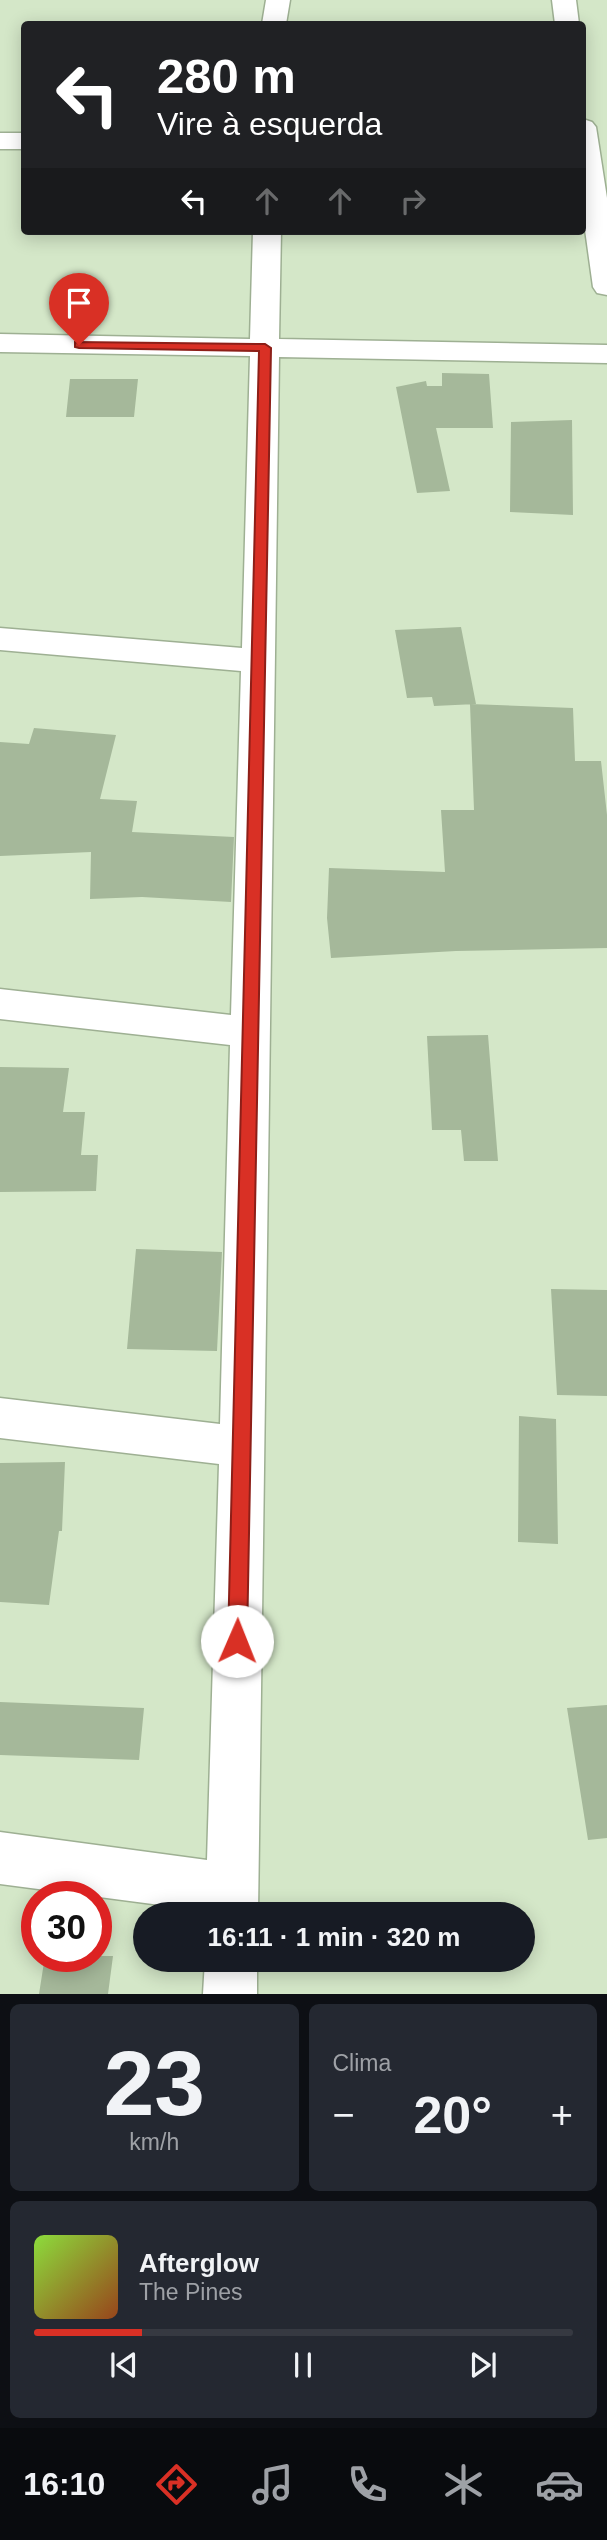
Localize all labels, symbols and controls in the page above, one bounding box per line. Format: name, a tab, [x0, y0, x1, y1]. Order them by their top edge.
icon: left	[42, 49, 133, 140]
text: 280 m	[157, 49, 296, 103]
text: Vire à esquerda	[157, 106, 382, 142]
icon: left	[175, 182, 213, 220]
icon: ahead	[248, 182, 286, 220]
icon: ahead	[321, 182, 359, 220]
icon: right	[394, 182, 432, 220]
pin	[49, 273, 109, 345]
icon: arrive	[60, 284, 98, 322]
position arrow	[200, 1604, 274, 1678]
speed limit sign: 30	[21, 1881, 112, 1972]
text: 16:11 · 1 min · 320 m	[208, 1922, 460, 1952]
text: 23	[104, 2033, 205, 2134]
text: Clima	[333, 2050, 391, 2076]
text: 20°	[413, 2086, 492, 2144]
text: −	[333, 2094, 355, 2136]
text: +	[551, 2094, 573, 2136]
text: km/h	[129, 2129, 179, 2155]
text: Afterglow	[139, 2248, 259, 2278]
text: The Pines	[139, 2279, 243, 2305]
icon: previous	[105, 2346, 143, 2384]
icon: pause	[284, 2346, 322, 2384]
icon: next	[464, 2346, 502, 2384]
icon: directions	[152, 2460, 201, 2509]
icon: music	[248, 2460, 297, 2509]
icon: phone	[343, 2460, 392, 2509]
icon: climate	[439, 2460, 488, 2509]
icon: car	[535, 2460, 584, 2509]
text: 16:10	[23, 2466, 105, 2502]

